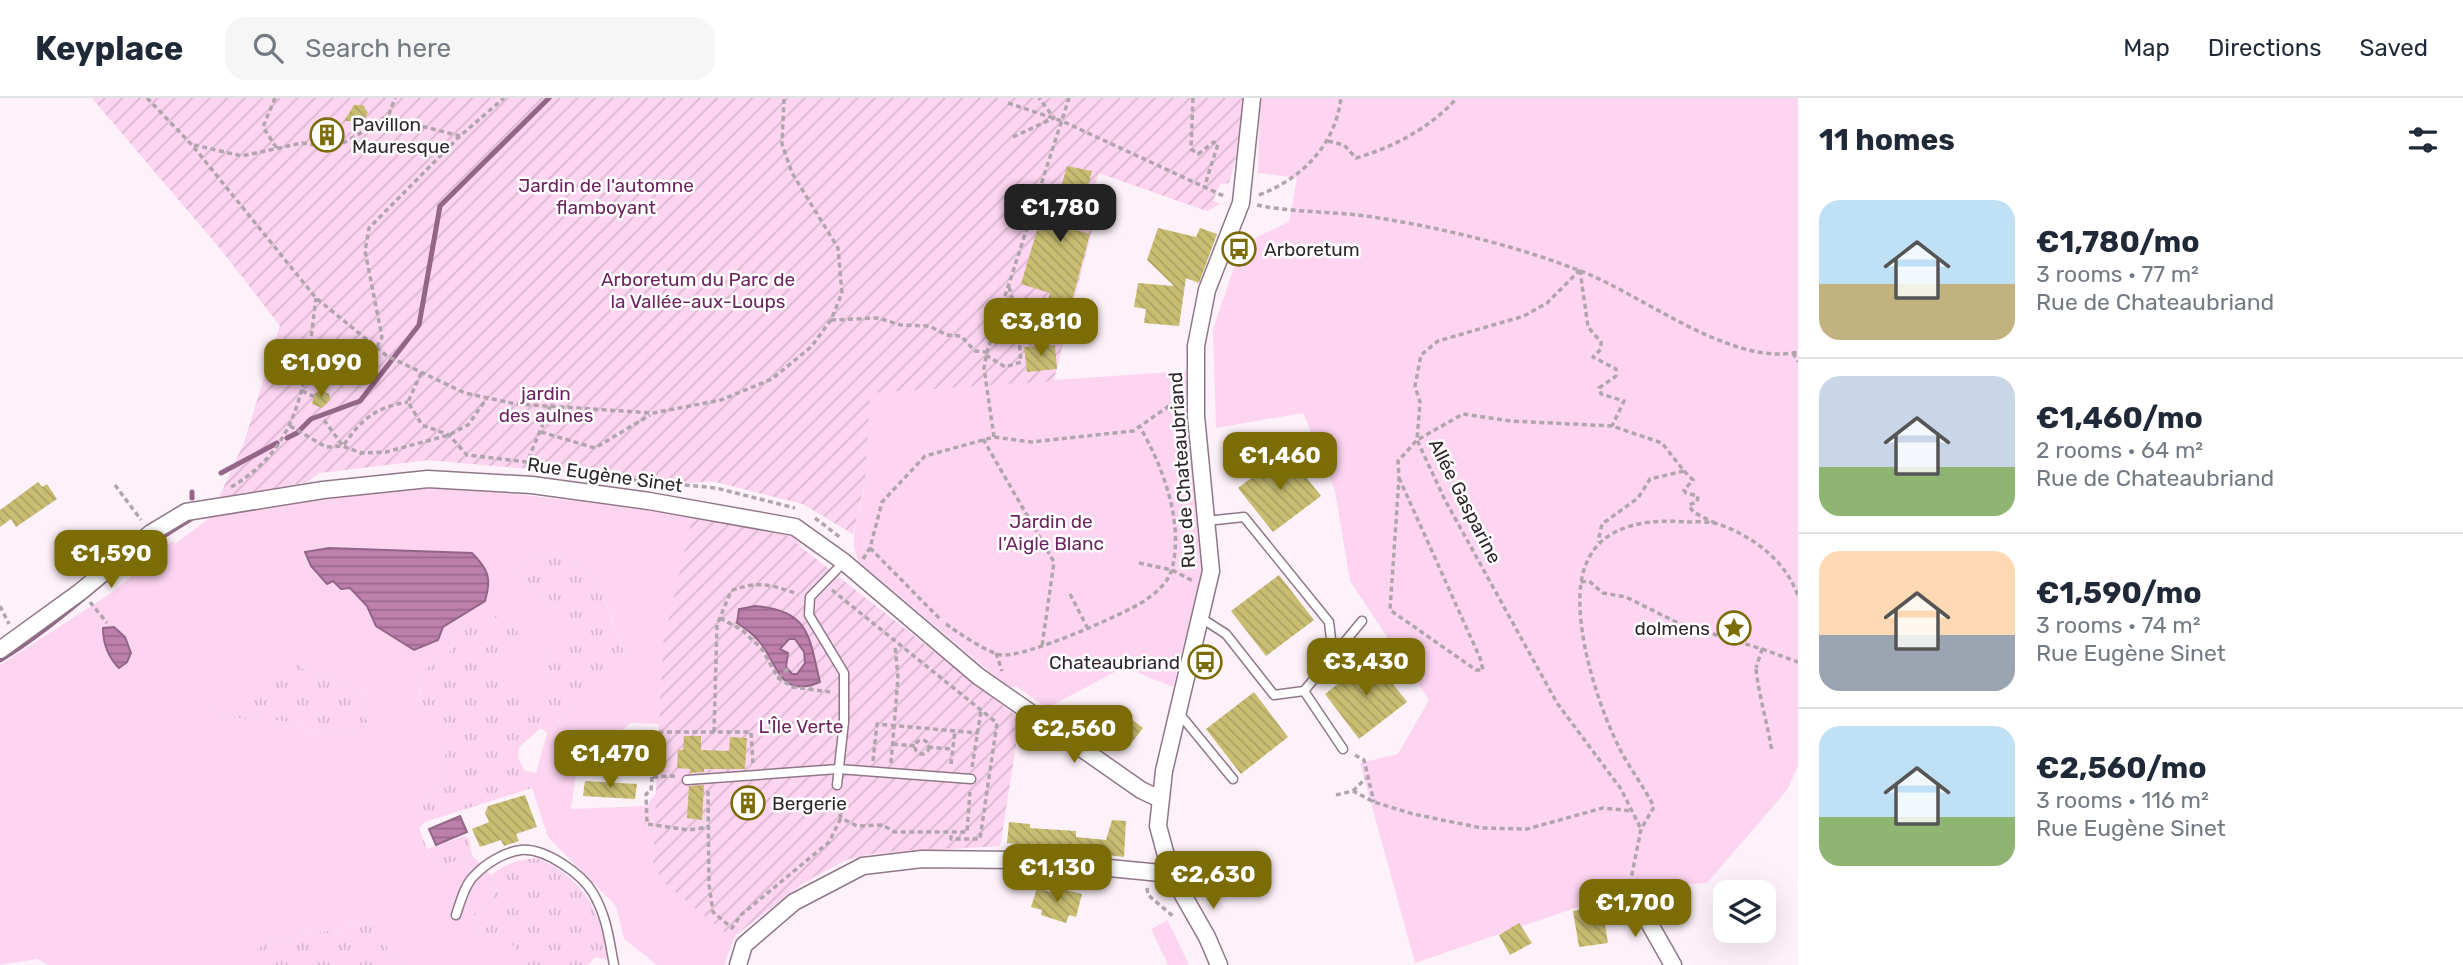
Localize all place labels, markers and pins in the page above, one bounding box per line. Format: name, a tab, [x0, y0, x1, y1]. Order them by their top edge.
place label: Pavillon Mauresque	[352, 113, 450, 158]
building icon: Pavillon Mauresque	[308, 116, 346, 154]
pin: €1,780	[1003, 184, 1117, 244]
bus stop icon: Arboretum	[1220, 230, 1258, 268]
place label: Arboretum	[1264, 238, 1360, 261]
pin: €3,810	[984, 299, 1098, 358]
pin: €1,090	[264, 340, 378, 399]
pin: €1,460	[1223, 432, 1337, 492]
pin: €1,590	[54, 531, 168, 590]
place icon: dolmens	[1715, 609, 1753, 647]
place label: dolmens	[1634, 617, 1710, 640]
pin: €3,430	[1309, 638, 1423, 698]
bus stop icon: Chateaubriand	[1186, 643, 1224, 681]
place label: Chateaubriand	[1049, 651, 1180, 674]
pin: €2,560	[1017, 706, 1131, 765]
pin: €1,470	[553, 730, 667, 790]
building icon: Bergerie	[729, 784, 767, 822]
place label: Bergerie	[772, 792, 847, 815]
pin: €1,130	[1000, 844, 1114, 904]
pin: €2,630	[1156, 852, 1270, 911]
pin: €1,700	[1578, 880, 1692, 939]

